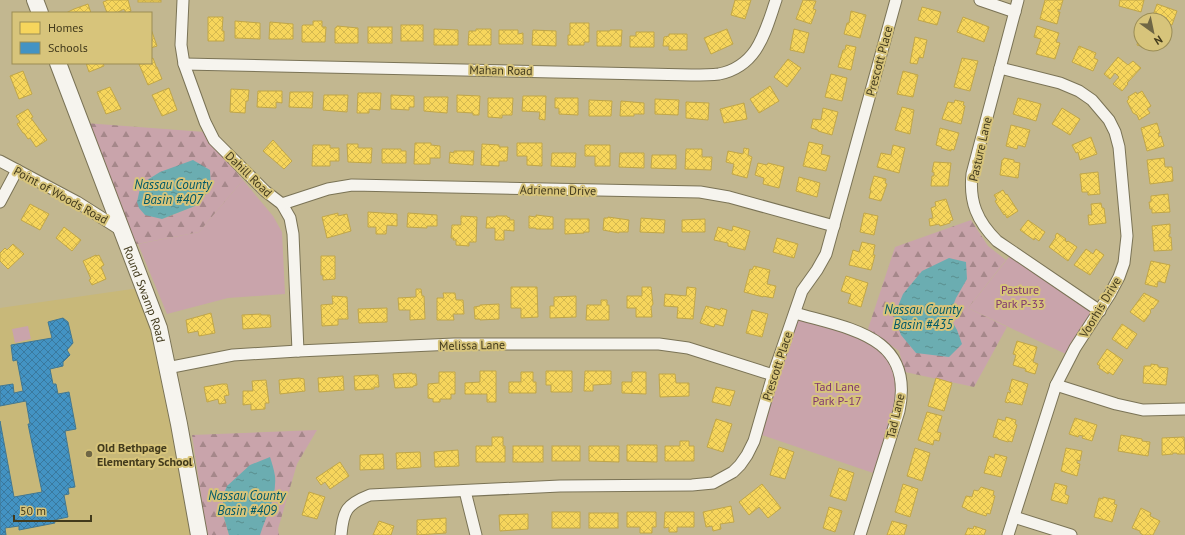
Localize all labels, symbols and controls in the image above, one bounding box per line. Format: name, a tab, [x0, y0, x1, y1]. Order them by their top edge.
legend	[12, 12, 152, 64]
north arrow	[1133, 12, 1173, 52]
text: Homes	[48, 20, 83, 35]
street label: Prescott Place	[862, 24, 896, 98]
text: N	[1152, 33, 1165, 48]
text: Schools	[48, 40, 88, 55]
street label: Mahan Road	[469, 62, 533, 78]
street label: Pasture Lane	[965, 115, 995, 183]
street label: Dahill Road	[222, 148, 276, 200]
street label: Point of Woods Road	[11, 163, 111, 227]
water label: Nassau County Basin #407	[134, 176, 213, 208]
street label: Adrienne Drive	[520, 182, 596, 198]
street label: Round Swamp Road	[121, 244, 169, 344]
street label: Voorhis Drive	[1076, 274, 1124, 341]
park label: Pasture Park P-33	[995, 282, 1045, 311]
water label: Nassau County Basin #435	[884, 301, 963, 333]
street label: Prescott Place	[759, 330, 795, 402]
street label: Melissa Lane	[439, 337, 505, 353]
park label: Tad Lane Park P-17	[812, 379, 862, 408]
street label: Tad Lane	[883, 392, 907, 440]
place label: Old Bethpage Elementary School	[97, 440, 193, 469]
marker: Old Bethpage Elementary School	[84, 449, 94, 459]
water label: Nassau County Basin #409	[208, 487, 287, 519]
scale bar	[14, 497, 91, 523]
text: 50 m	[20, 503, 46, 518]

